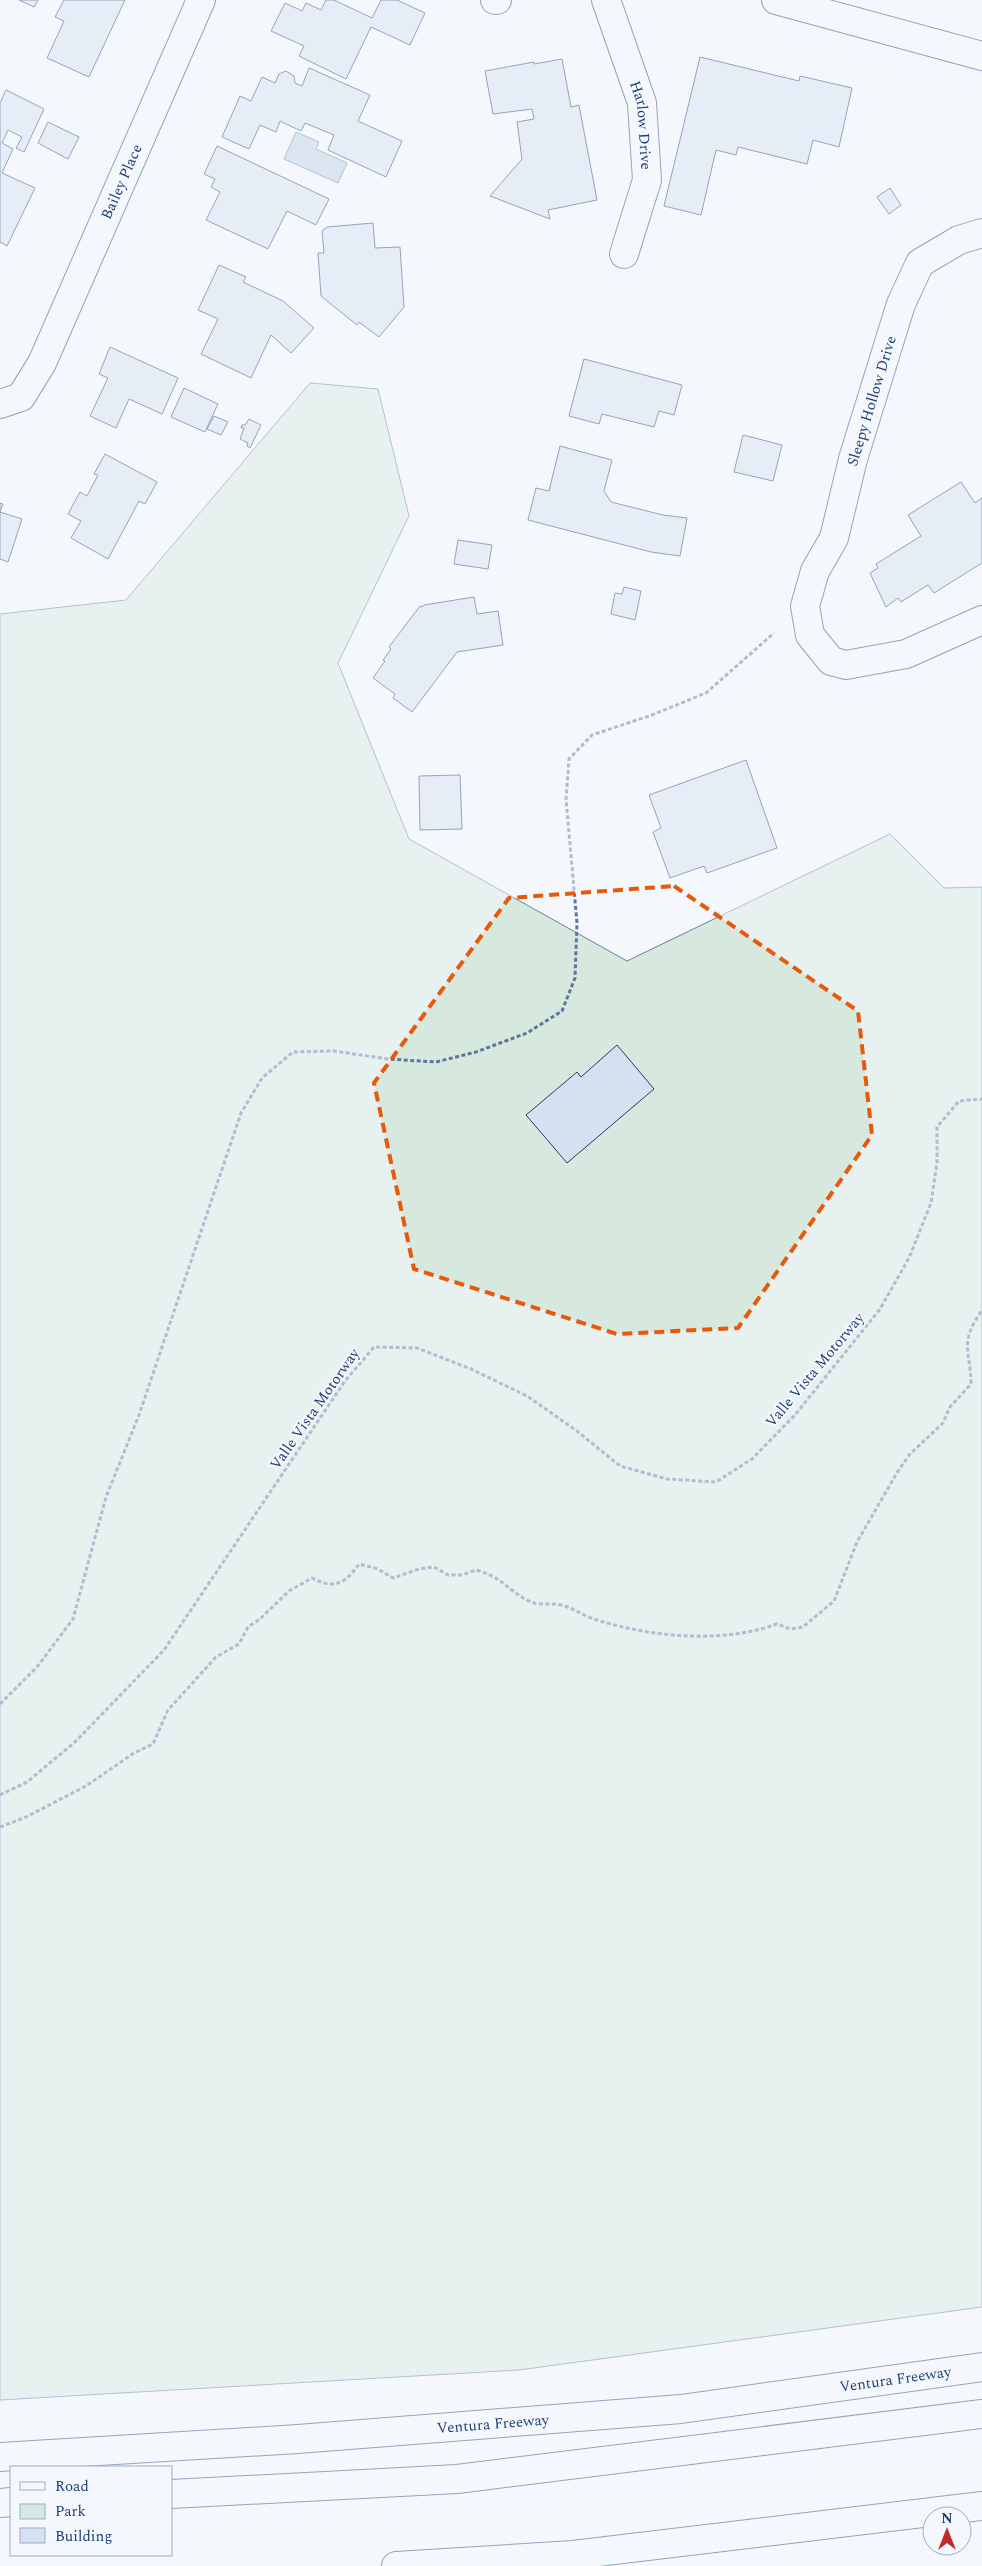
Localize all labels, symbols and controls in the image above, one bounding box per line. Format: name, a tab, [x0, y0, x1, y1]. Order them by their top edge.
street label: Harlow Drive	[624, 77, 658, 170]
street label: Bailey Place	[95, 140, 148, 223]
street label: Sleepy Hollow Drive	[841, 333, 903, 469]
street label: Valle Vista Motorway	[760, 1307, 870, 1432]
street label: Valle Vista Motorway	[264, 1343, 366, 1474]
street label: Ventura Freeway	[838, 2360, 953, 2398]
street label: Ventura Freeway	[436, 2408, 551, 2440]
legend	[10, 2466, 172, 2556]
text: Road	[55, 2475, 89, 2498]
text: Park	[55, 2500, 86, 2523]
north arrow	[922, 2506, 972, 2556]
text: N	[941, 2508, 953, 2529]
text: Building	[55, 2525, 112, 2548]

